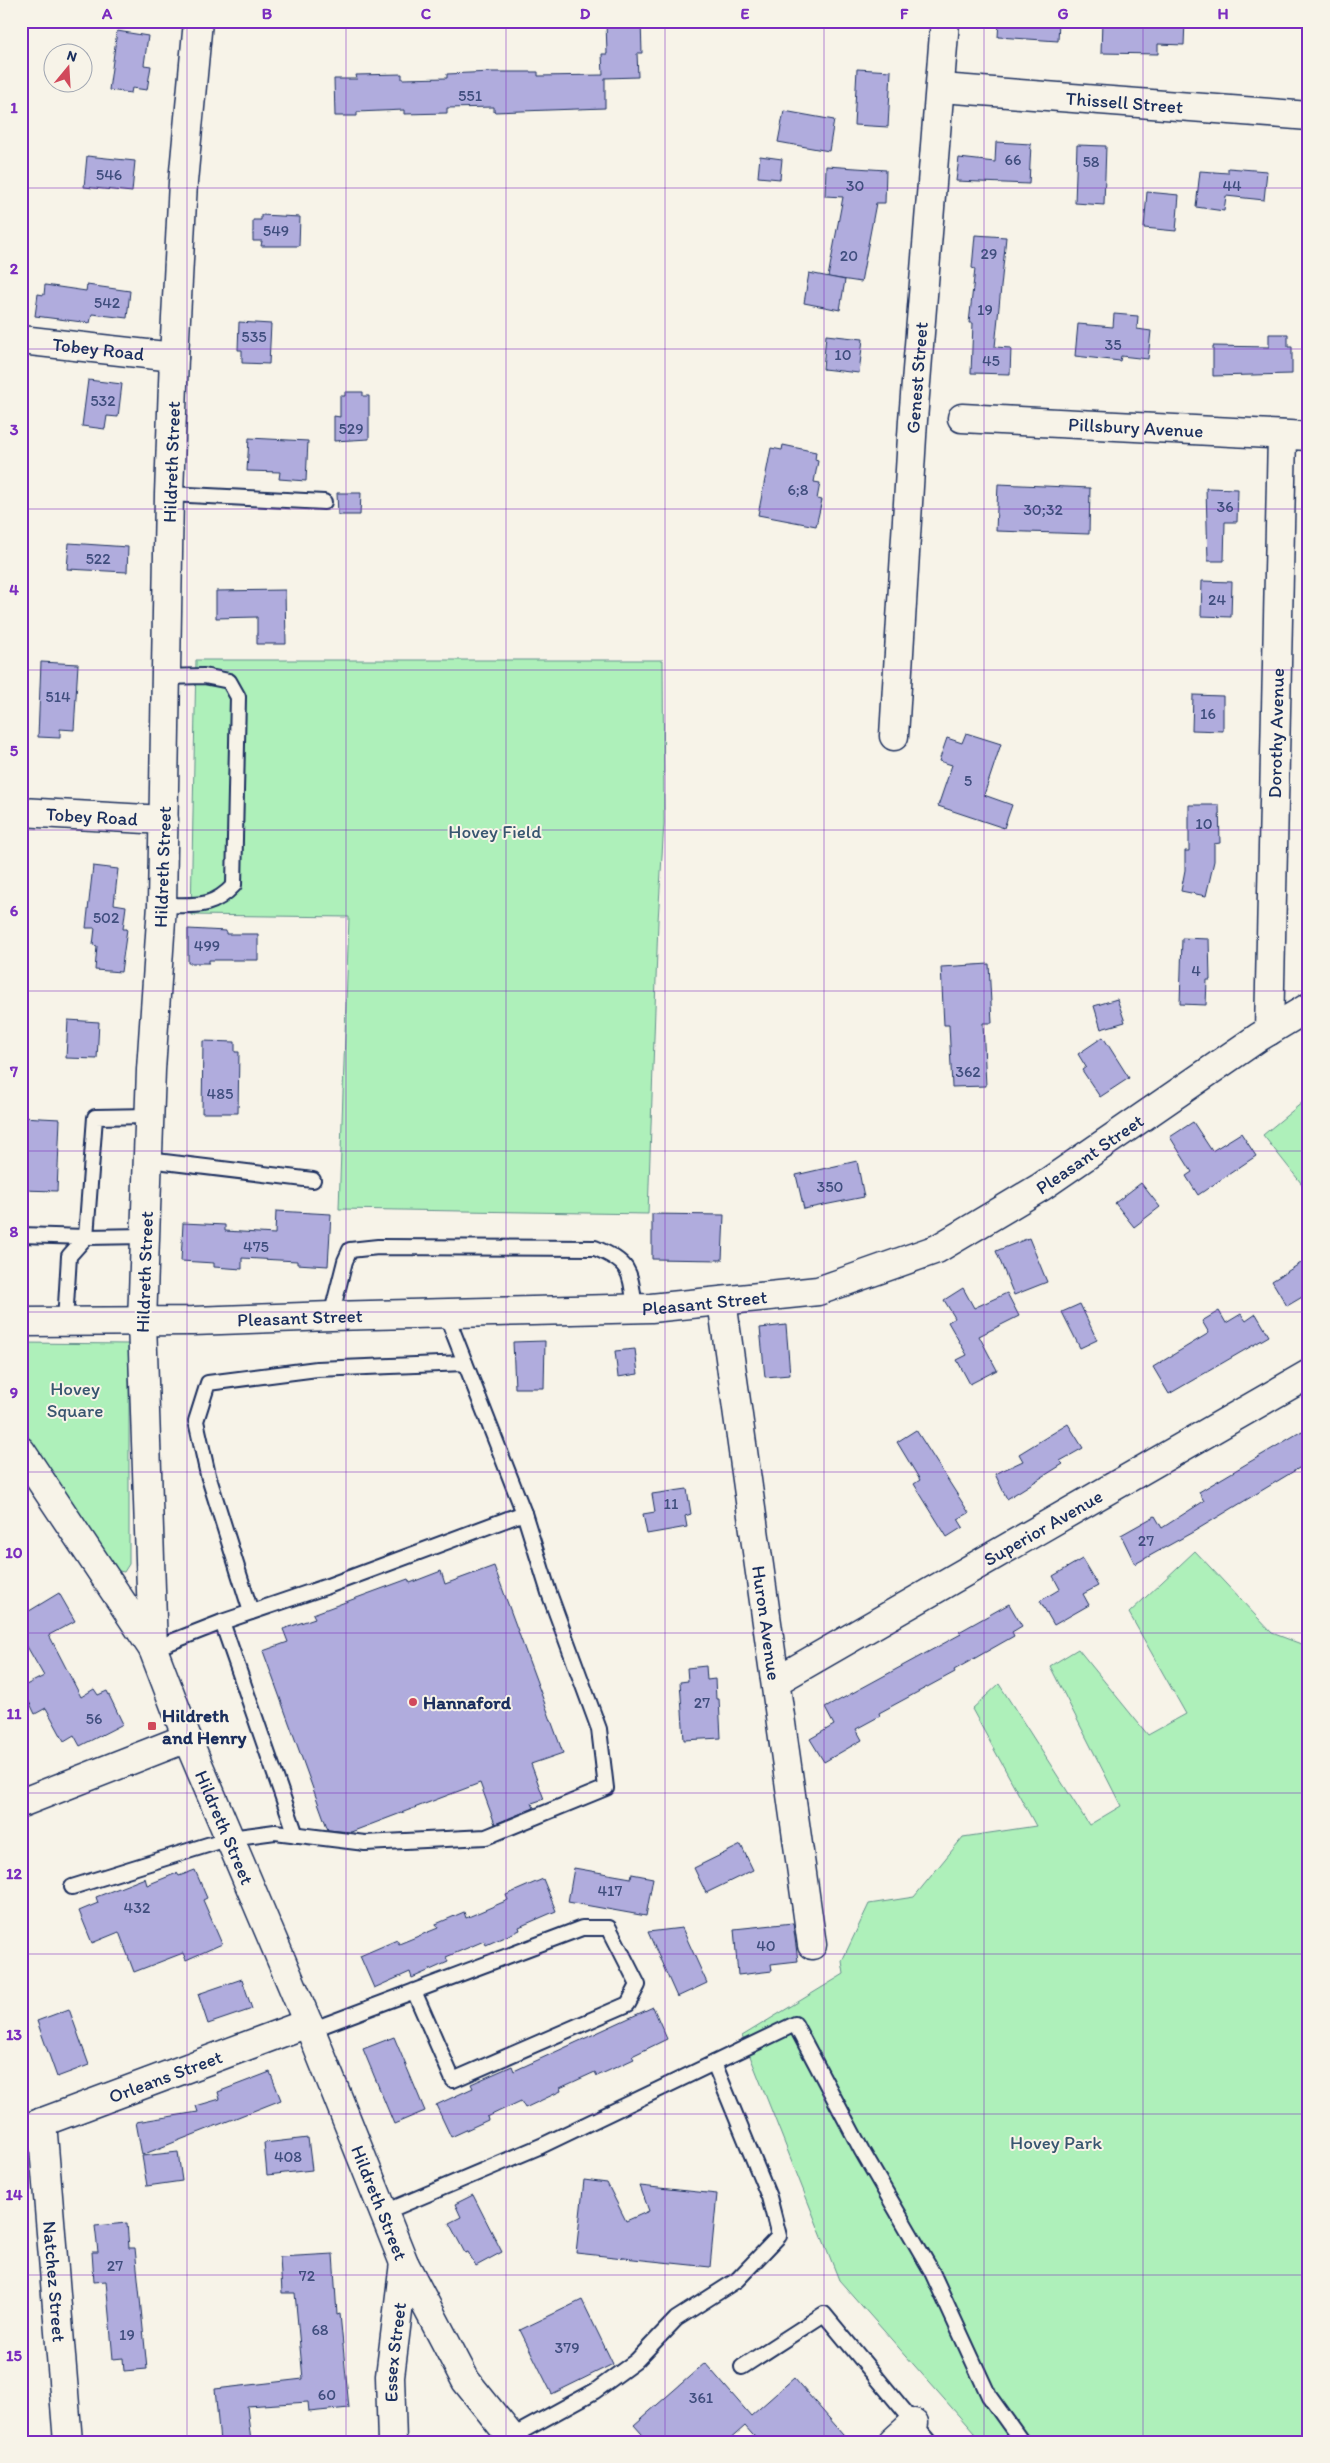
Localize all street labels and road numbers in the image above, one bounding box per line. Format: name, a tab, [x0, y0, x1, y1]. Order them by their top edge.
street label: Thissell Street	[1065, 87, 1184, 118]
street label: Genest Street	[901, 321, 933, 434]
street label: Tobey Road	[51, 333, 146, 366]
street label: Hildreth Street	[158, 401, 185, 523]
street label: Pillsbury Avenue	[1068, 413, 1204, 443]
street label: Dorothy Avenue	[1263, 668, 1289, 798]
street label: Tobey Road	[45, 802, 139, 831]
street label: Hildreth Street	[149, 806, 176, 928]
street label: Pleasant Street	[1031, 1109, 1148, 1199]
street label: Hildreth Street	[131, 1211, 158, 1333]
street label: Pleasant Street	[642, 1285, 768, 1320]
street label: Pleasant Street	[237, 1304, 363, 1331]
street label: Superior Avenue	[980, 1484, 1107, 1571]
street label: Huron Avenue	[747, 1564, 786, 1682]
street label: Hildreth Street	[190, 1767, 259, 1888]
street label: Orleans Street	[106, 2045, 225, 2108]
street label: Hildreth Street	[346, 2142, 413, 2264]
street label: Natchez Street	[38, 2220, 71, 2343]
street label: Essex Street	[379, 2301, 411, 2403]

